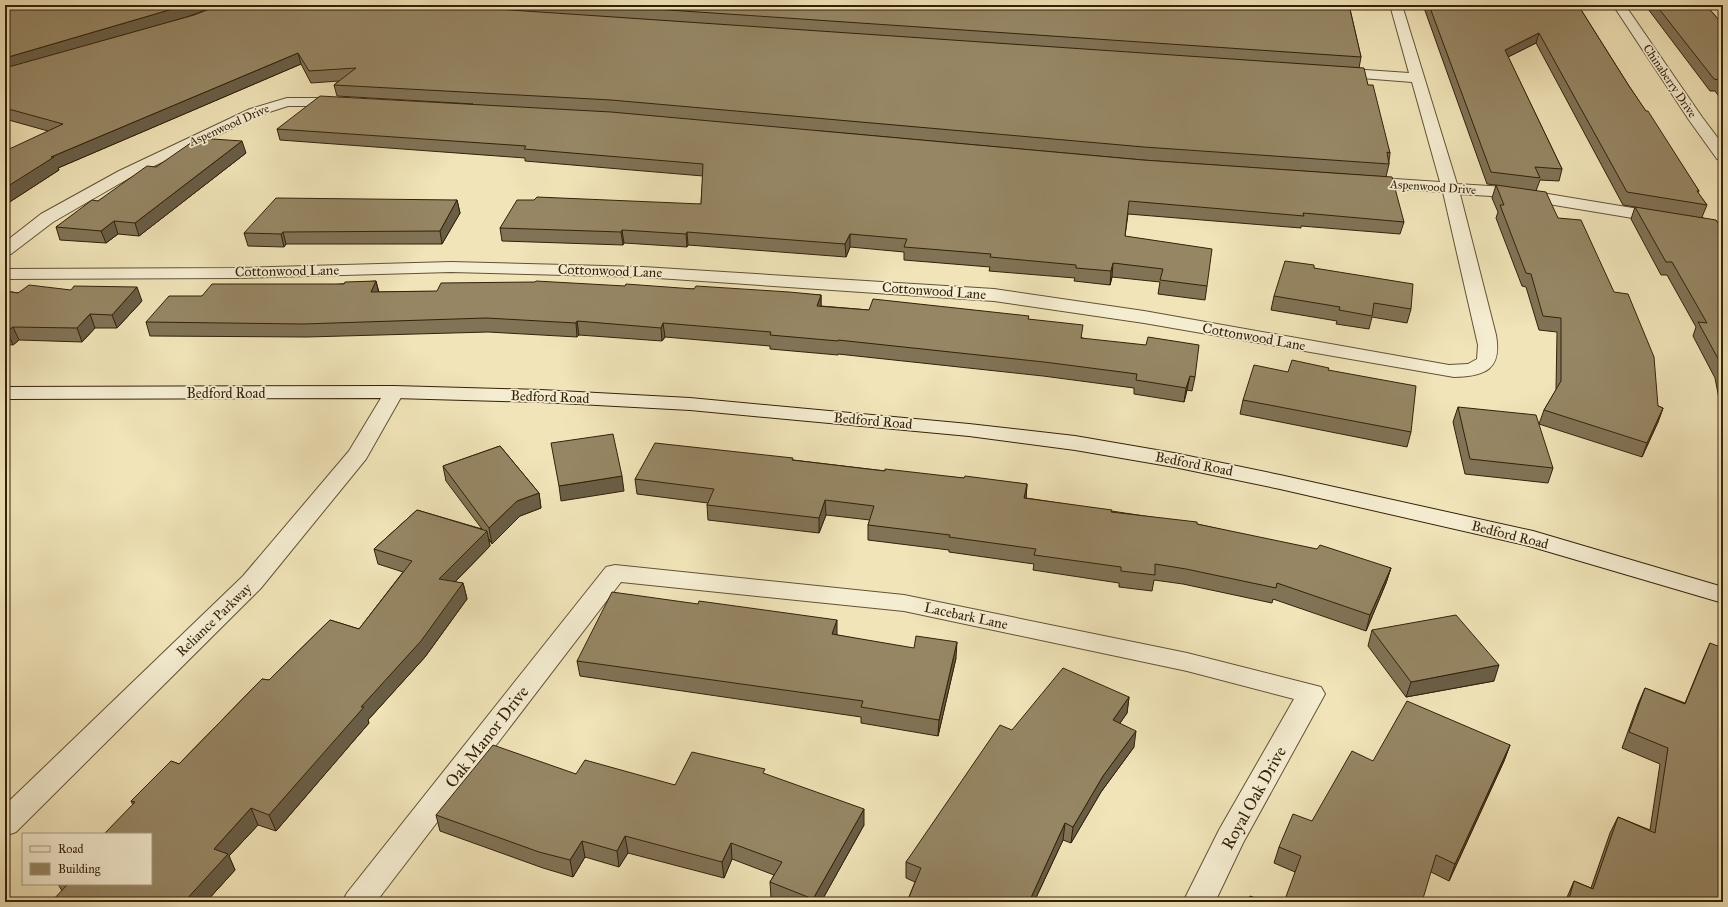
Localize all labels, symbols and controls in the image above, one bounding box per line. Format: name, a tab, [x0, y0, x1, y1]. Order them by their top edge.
street label: Chinaberry Drive	[1640, 42, 1700, 120]
street label: Aspenwood Drive	[186, 101, 271, 149]
street label: Aspenwood Drive	[1388, 177, 1477, 197]
street label: Cottonwood Lane	[558, 261, 663, 281]
street label: Cottonwood Lane	[235, 262, 339, 280]
street label: Cottonwood Lane	[881, 279, 987, 303]
street label: Cottonwood Lane	[1201, 320, 1307, 354]
street label: Bedford Road	[187, 385, 265, 402]
street label: Bedford Road	[510, 387, 590, 407]
street label: Bedford Road	[833, 409, 913, 433]
street label: Bedford Road	[1154, 448, 1234, 480]
street label: Bedford Road	[1470, 517, 1550, 553]
street label: Reliance Parkway	[173, 579, 256, 660]
street label: Lacebark Lane	[923, 599, 1010, 633]
street label: Oak Manor Drive	[441, 682, 533, 792]
street label: Royal Oak Drive	[1217, 743, 1291, 853]
legend	[22, 833, 152, 885]
text: Road	[58, 842, 84, 856]
text: Building	[58, 862, 101, 877]

